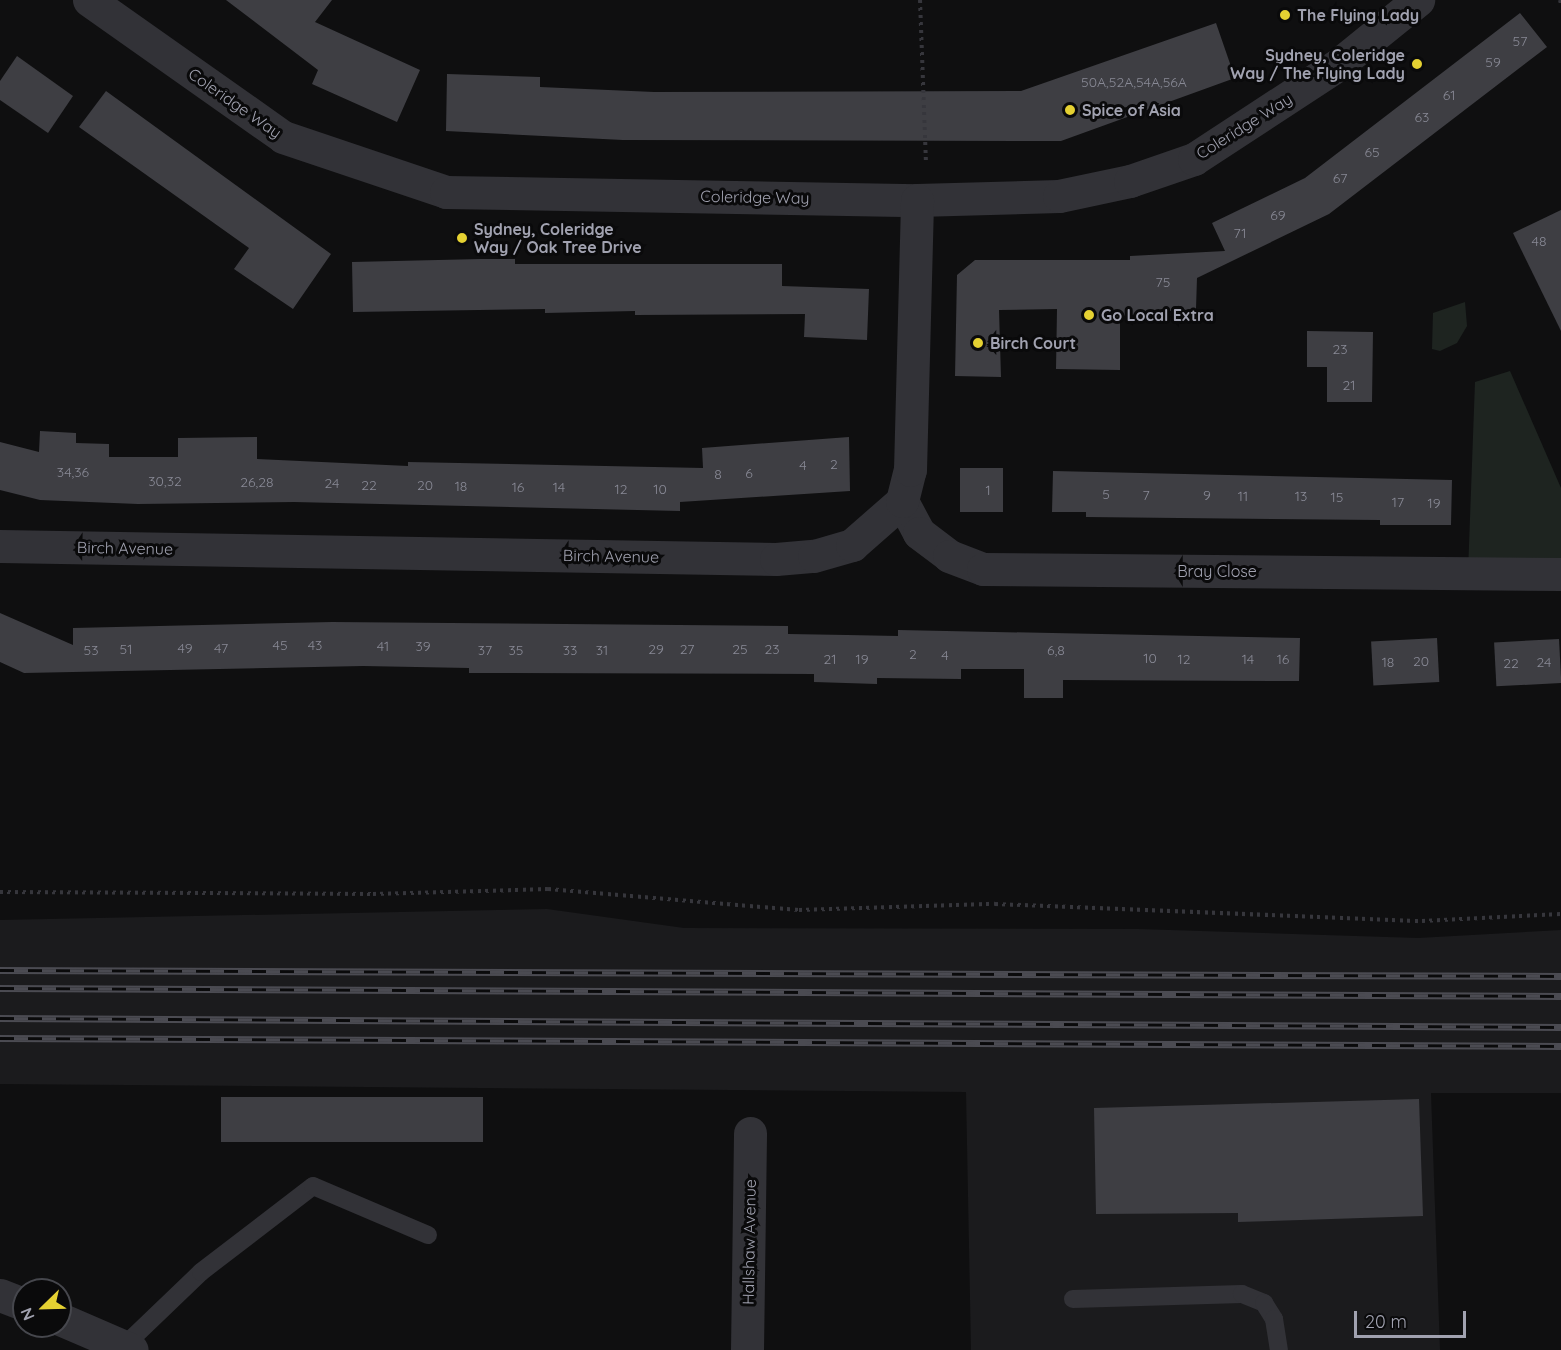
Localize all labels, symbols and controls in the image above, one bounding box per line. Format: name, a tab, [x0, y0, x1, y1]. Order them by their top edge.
place label: The Flying Lady	[1297, 5, 1419, 25]
marker: The Flying Lady	[1278, 8, 1292, 22]
house number: 57	[1513, 33, 1527, 49]
place label: Sydney, Coleridge Way / The Flying Lady	[1230, 45, 1405, 83]
house number: 59	[1485, 54, 1501, 70]
marker: Sydney, Coleridge Way / The Flying Lady	[1410, 57, 1424, 71]
street label: Coleridge Way	[185, 64, 285, 142]
house number: 50A,52A,54A,56A	[1081, 74, 1187, 90]
house number: 61	[1443, 87, 1455, 103]
street label: Coleridge Way	[1193, 89, 1295, 163]
place label: Spice of Asia	[1082, 100, 1181, 120]
marker: Spice of Asia	[1063, 103, 1077, 117]
house number: 63	[1415, 109, 1429, 125]
house number: 65	[1364, 144, 1380, 160]
house number: 67	[1333, 170, 1347, 186]
street label: Coleridge Way	[700, 186, 810, 208]
house number: 69	[1270, 207, 1286, 223]
place label: Sydney, Coleridge Way / Oak Tree Drive	[474, 219, 642, 257]
house number: 71	[1233, 225, 1247, 241]
marker: Sydney, Coleridge Way / Oak Tree Drive	[455, 231, 469, 245]
house number: 48	[1532, 233, 1546, 249]
house number: 75	[1156, 274, 1170, 290]
place label: Go Local Extra	[1101, 305, 1214, 325]
marker: Go Local Extra	[1082, 308, 1096, 322]
place label: Birch Court	[990, 333, 1076, 353]
marker: Birch Court	[971, 336, 985, 350]
house number: 23	[1332, 341, 1348, 357]
house number: 21	[1343, 377, 1355, 393]
house number: 2	[830, 456, 838, 472]
house number: 4	[799, 457, 807, 473]
house number: 34,36	[57, 464, 89, 480]
house number: 6	[745, 465, 753, 481]
house number: 8	[714, 466, 722, 482]
house number: 30,32	[148, 473, 182, 489]
house number: 26,28	[240, 474, 274, 490]
house number: 24	[325, 475, 339, 491]
house number: 22	[361, 477, 377, 493]
house number: 20	[417, 477, 433, 493]
house number: 18	[455, 478, 467, 494]
house number: 16	[512, 479, 524, 495]
house number: 14	[553, 479, 565, 495]
house number: 12	[615, 481, 627, 497]
house number: 10	[653, 481, 667, 497]
house number: 1	[985, 482, 991, 498]
house number: 5	[1102, 486, 1110, 502]
house number: 7	[1142, 487, 1150, 503]
house number: 9	[1203, 487, 1211, 503]
house number: 11	[1238, 488, 1248, 504]
house number: 13	[1295, 488, 1307, 504]
house number: 15	[1331, 489, 1343, 505]
house number: 17	[1392, 494, 1404, 510]
house number: 19	[1428, 495, 1440, 511]
street label: Birch Avenue	[77, 538, 173, 558]
street label: Birch Avenue	[563, 546, 659, 566]
street label: Bray Close	[1177, 561, 1257, 581]
house number: 45	[272, 637, 288, 653]
house number: 43	[308, 637, 322, 653]
house number: 41	[377, 638, 389, 654]
house number: 39	[415, 638, 431, 654]
house number: 49	[178, 640, 192, 656]
house number: 47	[214, 640, 228, 656]
house number: 51	[120, 641, 132, 657]
house number: 29	[648, 641, 664, 657]
house number: 27	[680, 641, 694, 657]
house number: 25	[732, 641, 748, 657]
house number: 23	[764, 641, 780, 657]
house number: 53	[84, 642, 98, 658]
house number: 37	[478, 642, 492, 658]
house number: 35	[509, 642, 523, 658]
house number: 33	[563, 642, 577, 658]
house number: 31	[596, 642, 608, 658]
house number: 6,8	[1047, 642, 1065, 658]
house number: 2	[909, 646, 917, 662]
house number: 4	[941, 647, 949, 663]
house number: 10	[1143, 650, 1157, 666]
house number: 21	[824, 651, 836, 667]
house number: 19	[856, 651, 868, 667]
house number: 12	[1178, 651, 1190, 667]
house number: 14	[1242, 651, 1254, 667]
house number: 16	[1277, 651, 1289, 667]
house number: 20	[1413, 653, 1429, 669]
house number: 18	[1382, 654, 1394, 670]
house number: 24	[1537, 654, 1551, 670]
house number: 22	[1503, 655, 1519, 671]
street label: Hallshaw Avenue	[738, 1179, 760, 1305]
north arrow	[12, 1278, 72, 1338]
scale bar	[1357, 1299, 1470, 1337]
text: N	[16, 1305, 39, 1324]
text: 20 m	[1365, 1310, 1407, 1333]

